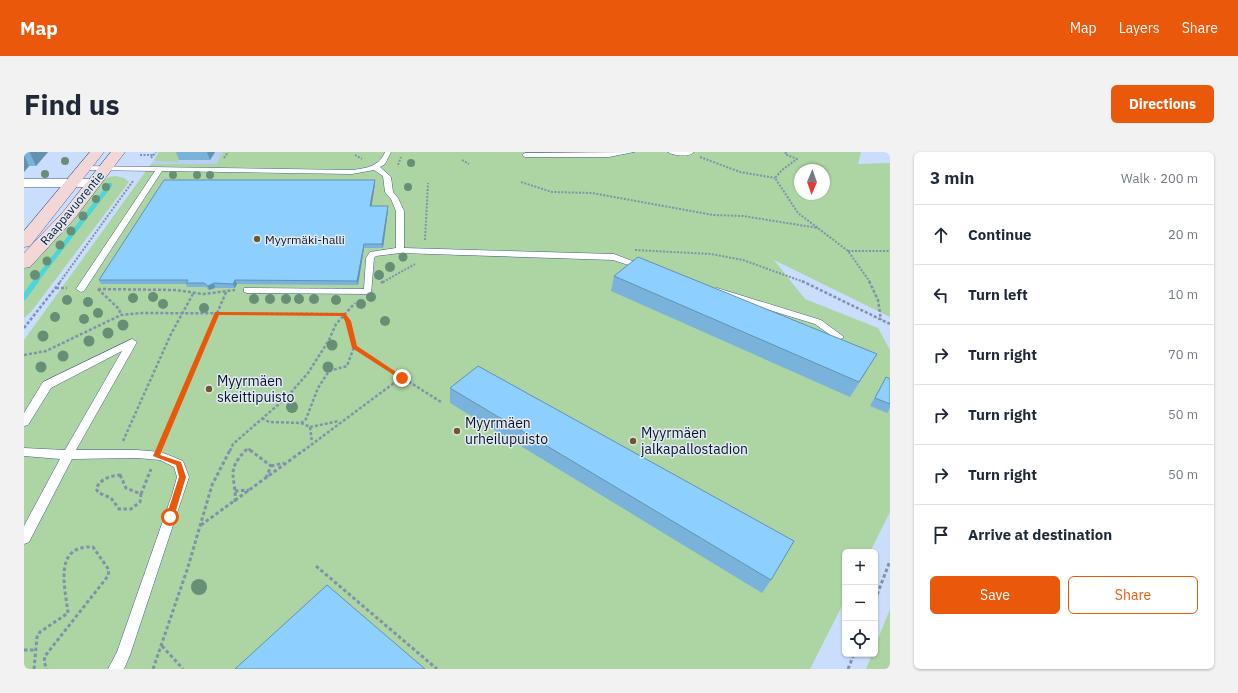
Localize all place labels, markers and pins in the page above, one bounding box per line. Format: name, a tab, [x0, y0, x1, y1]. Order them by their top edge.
place label: Myyrmäki-halli	[265, 232, 345, 247]
marker: Myyrmäki-halli	[252, 234, 262, 244]
place label: Myyrmäen skeittipuisto	[217, 372, 294, 406]
marker: Myyrmäen skeittipuisto	[204, 384, 214, 394]
place label: Myyrmäen urheilupuisto	[465, 414, 548, 448]
place label: Myyrmäen jalkapallostadion	[641, 424, 748, 458]
marker: Myyrmäen urheilupuisto	[452, 426, 462, 436]
marker: Myyrmäen jalkapallostadion	[628, 436, 638, 446]

